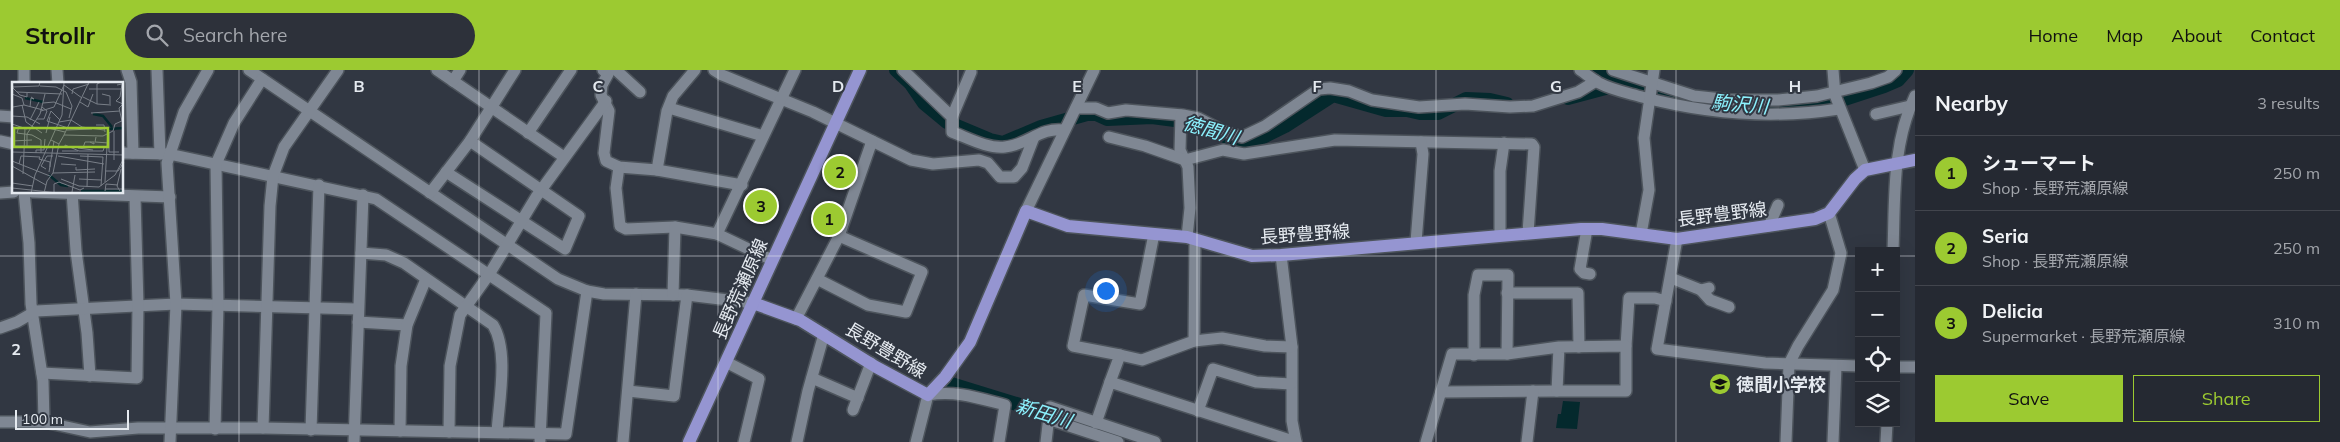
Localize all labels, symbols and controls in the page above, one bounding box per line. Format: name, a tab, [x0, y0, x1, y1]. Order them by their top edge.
search box	[125, 13, 475, 58]
text: Strollr	[25, 20, 95, 50]
icon: search	[143, 21, 171, 49]
text: Search here	[183, 23, 287, 47]
text: Home	[2028, 24, 2078, 47]
text: Map	[2106, 24, 2143, 47]
text: About	[2171, 24, 2222, 47]
text: Contact	[2250, 24, 2315, 47]
text: B	[353, 76, 365, 96]
text: C	[593, 76, 604, 96]
text: D	[832, 76, 844, 96]
text: E	[1072, 76, 1082, 96]
text: F	[1312, 76, 1322, 96]
text: G	[1550, 76, 1562, 96]
text: H	[1789, 76, 1801, 96]
inset map	[12, 82, 124, 194]
water label: 駒沢川	[1711, 90, 1771, 119]
text: Nearby	[1935, 90, 2008, 116]
text: 3 results	[2257, 93, 2320, 113]
water label: 徳間川	[1180, 111, 1244, 150]
text: シューマート	[1982, 151, 2096, 175]
pin: 2	[824, 153, 856, 191]
text: 1	[1946, 163, 1956, 183]
text: 250 m	[2273, 163, 2320, 183]
text: Shop · 長野荒瀬原線	[1982, 178, 2128, 198]
pin: 3	[745, 187, 777, 225]
street label: 長野豊野線	[1676, 197, 1768, 231]
pin: 1	[813, 200, 845, 238]
street label: 長野豊野線	[1259, 219, 1351, 249]
text: Seria	[1982, 224, 2029, 248]
street label: 長野荒瀬原線	[708, 235, 772, 343]
text: 2	[1946, 238, 1956, 258]
text: 250 m	[2273, 238, 2320, 258]
map controls	[1855, 247, 1900, 427]
button: +	[1855, 247, 1900, 292]
text: Shop · 長野荒瀬原線	[1982, 251, 2128, 271]
your location	[1093, 278, 1119, 304]
button: −	[1855, 292, 1900, 337]
text: Delicia	[1982, 299, 2043, 323]
text: 3	[1946, 313, 1956, 333]
text: 310 m	[2273, 313, 2320, 333]
street label: 長野豊野線	[842, 317, 930, 383]
text: Supermarket · 長野荒瀬原線	[1982, 326, 2185, 346]
button: locate	[1855, 337, 1900, 382]
text: 2	[11, 339, 21, 359]
school or university icon: 徳間小学校	[1708, 372, 1732, 396]
place label: 徳間小学校	[1736, 373, 1826, 396]
button: Save	[1935, 375, 2123, 422]
button: Share	[2133, 375, 2320, 422]
button: layers	[1855, 382, 1900, 427]
water label: 新田川	[1013, 393, 1077, 433]
scale bar	[15, 407, 129, 430]
text: 100 m	[22, 410, 63, 428]

